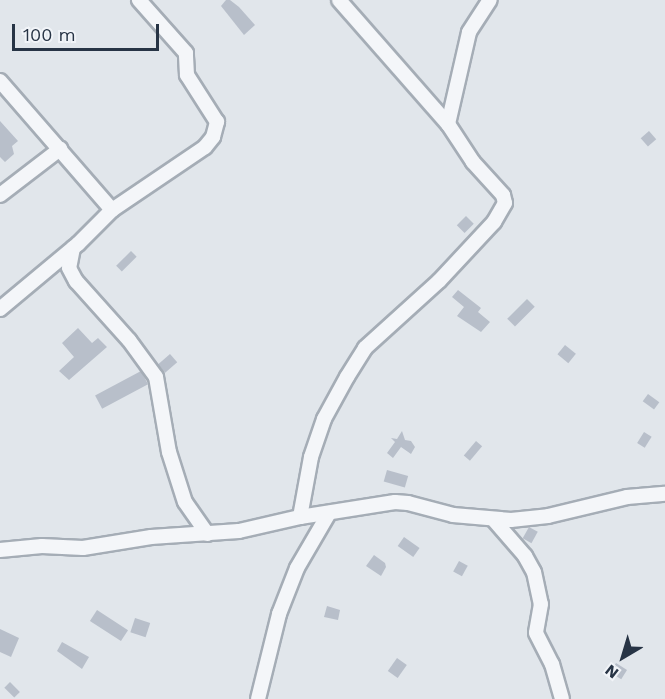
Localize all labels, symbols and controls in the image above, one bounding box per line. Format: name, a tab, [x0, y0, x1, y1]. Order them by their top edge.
scale bar	[15, 12, 162, 50]
text: 100 m	[23, 24, 76, 45]
north arrow	[593, 627, 653, 687]
text: N	[601, 660, 622, 683]

